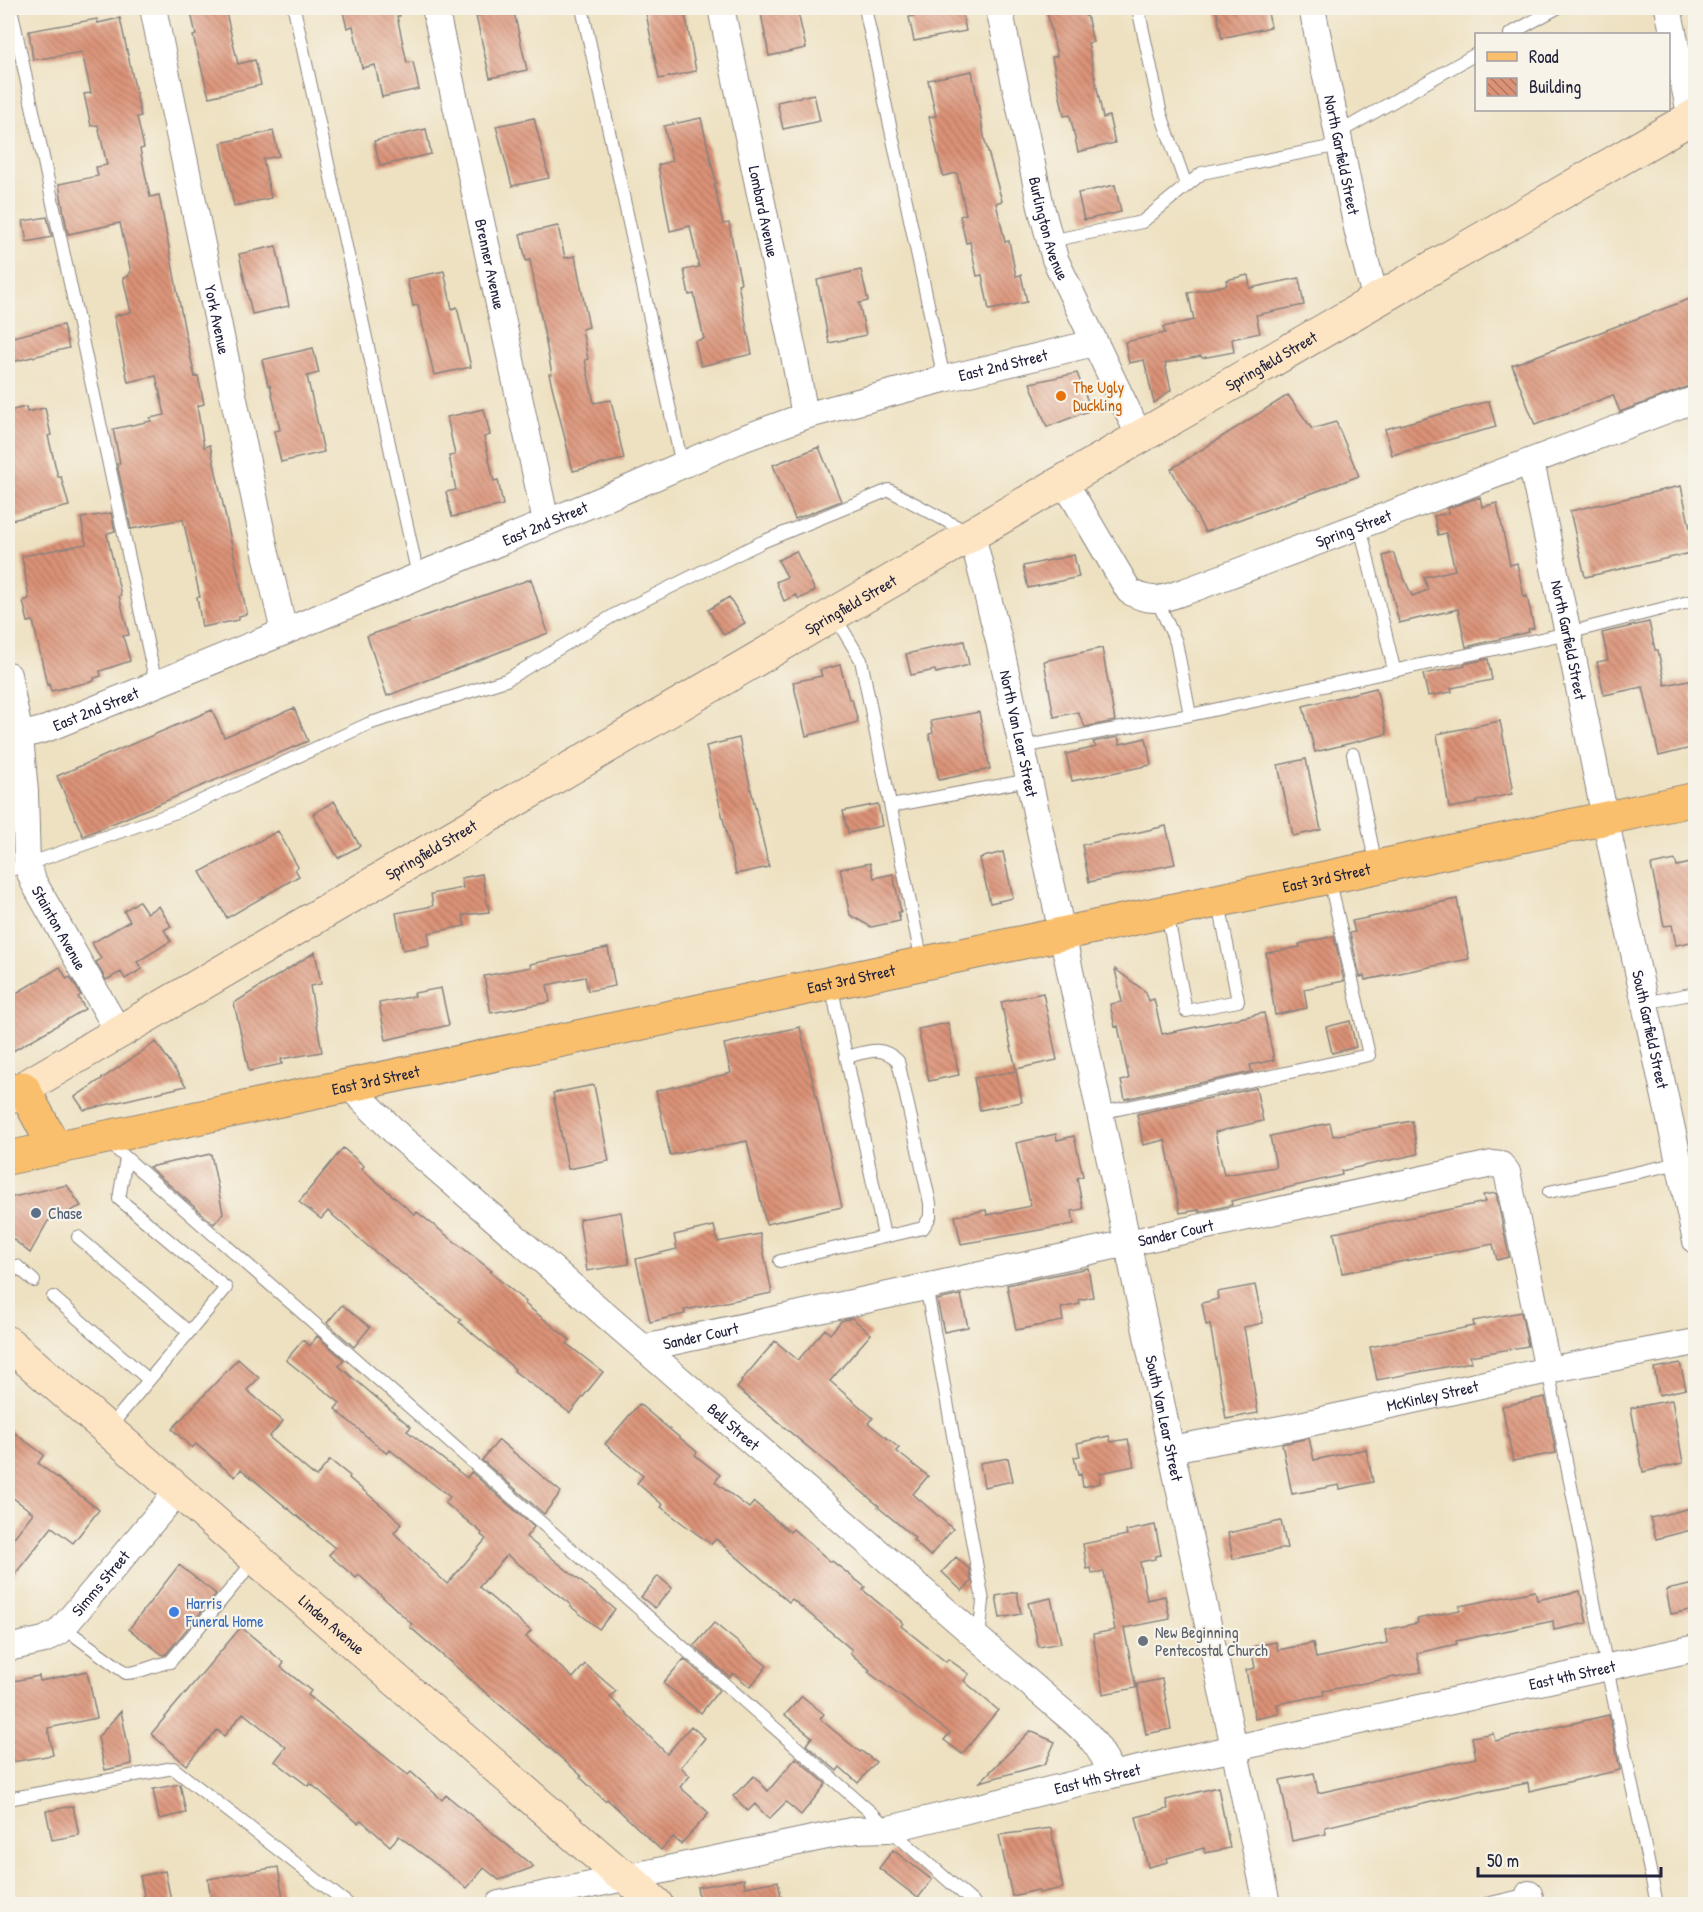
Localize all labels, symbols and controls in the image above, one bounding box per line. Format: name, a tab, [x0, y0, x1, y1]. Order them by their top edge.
legend	[1475, 33, 1670, 111]
text: Road	[1529, 44, 1559, 69]
text: Building	[1529, 74, 1581, 99]
street label: North Garfield Street	[1319, 93, 1365, 217]
street label: Lombard Avenue	[743, 164, 784, 260]
street label: Burlington Avenue	[1024, 175, 1075, 284]
street label: Brenner Avenue	[470, 217, 511, 312]
street label: York Avenue	[200, 283, 236, 357]
street label: Springfield Street	[1221, 325, 1322, 396]
street label: East 2nd Street	[956, 343, 1050, 386]
place label: The Ugly Duckling	[1073, 376, 1124, 416]
marker: The Ugly Duckling	[1054, 389, 1068, 403]
street label: East 2nd Street	[499, 496, 592, 551]
street label: Spring Street	[1312, 504, 1395, 552]
street label: Springfield Street	[801, 569, 901, 640]
street label: North Garfield Street	[1546, 578, 1592, 702]
street label: North Van Lear Street	[995, 668, 1043, 799]
street label: East 2nd Street	[50, 681, 142, 736]
street label: Springfield Street	[381, 814, 481, 885]
street label: East 3rd Street	[1281, 857, 1373, 898]
street label: Stainton Avenue	[27, 882, 92, 974]
street label: East 3rd Street	[805, 959, 898, 999]
street label: South Garfield Street	[1627, 968, 1674, 1091]
street label: East 3rd Street	[330, 1060, 422, 1100]
place label: Chase	[48, 1202, 83, 1224]
marker: Chase	[29, 1206, 43, 1220]
street label: Sander Court	[1136, 1214, 1216, 1252]
street label: Sander Court	[661, 1317, 741, 1355]
street label: South Van Lear Street	[1140, 1353, 1189, 1484]
street label: McKinley Street	[1385, 1375, 1481, 1416]
street label: Bell Street	[703, 1398, 765, 1456]
street label: Simms Street	[66, 1545, 135, 1621]
street label: Linden Avenue	[294, 1589, 370, 1660]
place label: Harris Funeral Home	[185, 1592, 264, 1632]
marker: Harris Funeral Home	[167, 1605, 181, 1619]
place label: New Beginning Pentecostal Church	[1155, 1621, 1268, 1661]
marker: New Beginning Pentecostal Church	[1136, 1634, 1150, 1648]
street label: East 4th Street	[1527, 1655, 1618, 1695]
street label: East 4th Street	[1052, 1758, 1143, 1799]
scale bar	[1478, 1840, 1661, 1878]
text: 50 m	[1487, 1848, 1519, 1873]

